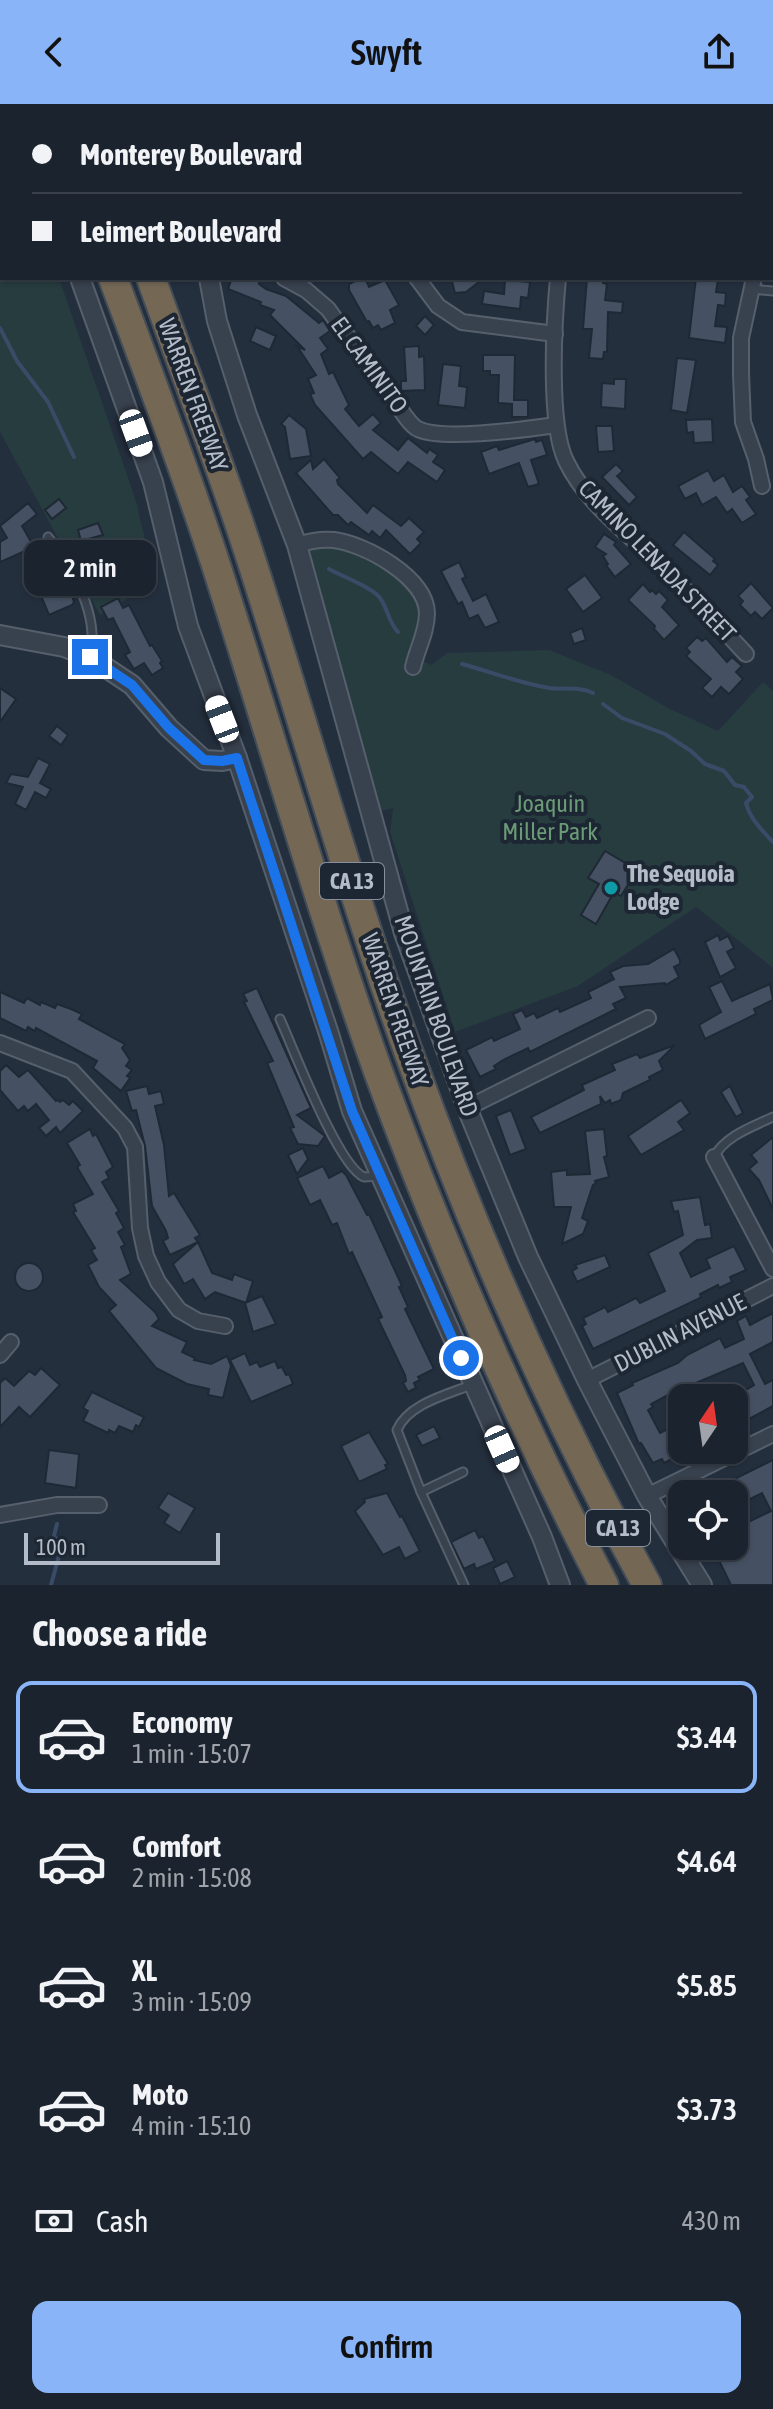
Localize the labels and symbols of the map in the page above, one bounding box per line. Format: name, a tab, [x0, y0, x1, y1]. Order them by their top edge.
street label: EL CAMINITO	[326, 311, 413, 418]
street label: WARREN FREEWAY	[153, 315, 234, 475]
car	[117, 406, 155, 460]
street label: CAMINO LENADA STREET	[573, 474, 742, 647]
callout: 2 min	[24, 541, 156, 597]
route end	[72, 639, 108, 675]
car	[202, 692, 242, 746]
park label: Joaquin Miller Park	[502, 790, 598, 845]
place label: The Sequoia Lodge	[627, 860, 735, 915]
road number: CA 13	[320, 863, 384, 899]
marker: The Sequoia Lodge	[602, 879, 620, 897]
street label: MOUNTAIN BOULEVARD	[389, 912, 484, 1120]
street label: WARREN FREEWAY	[357, 929, 434, 1090]
street label: DUBLIN AVENUE	[610, 1288, 750, 1377]
route start	[443, 1340, 479, 1376]
north arrow	[668, 1384, 748, 1464]
car	[481, 1422, 523, 1476]
road number: CA 13	[586, 1510, 650, 1546]
scale bar	[24, 1529, 220, 1565]

